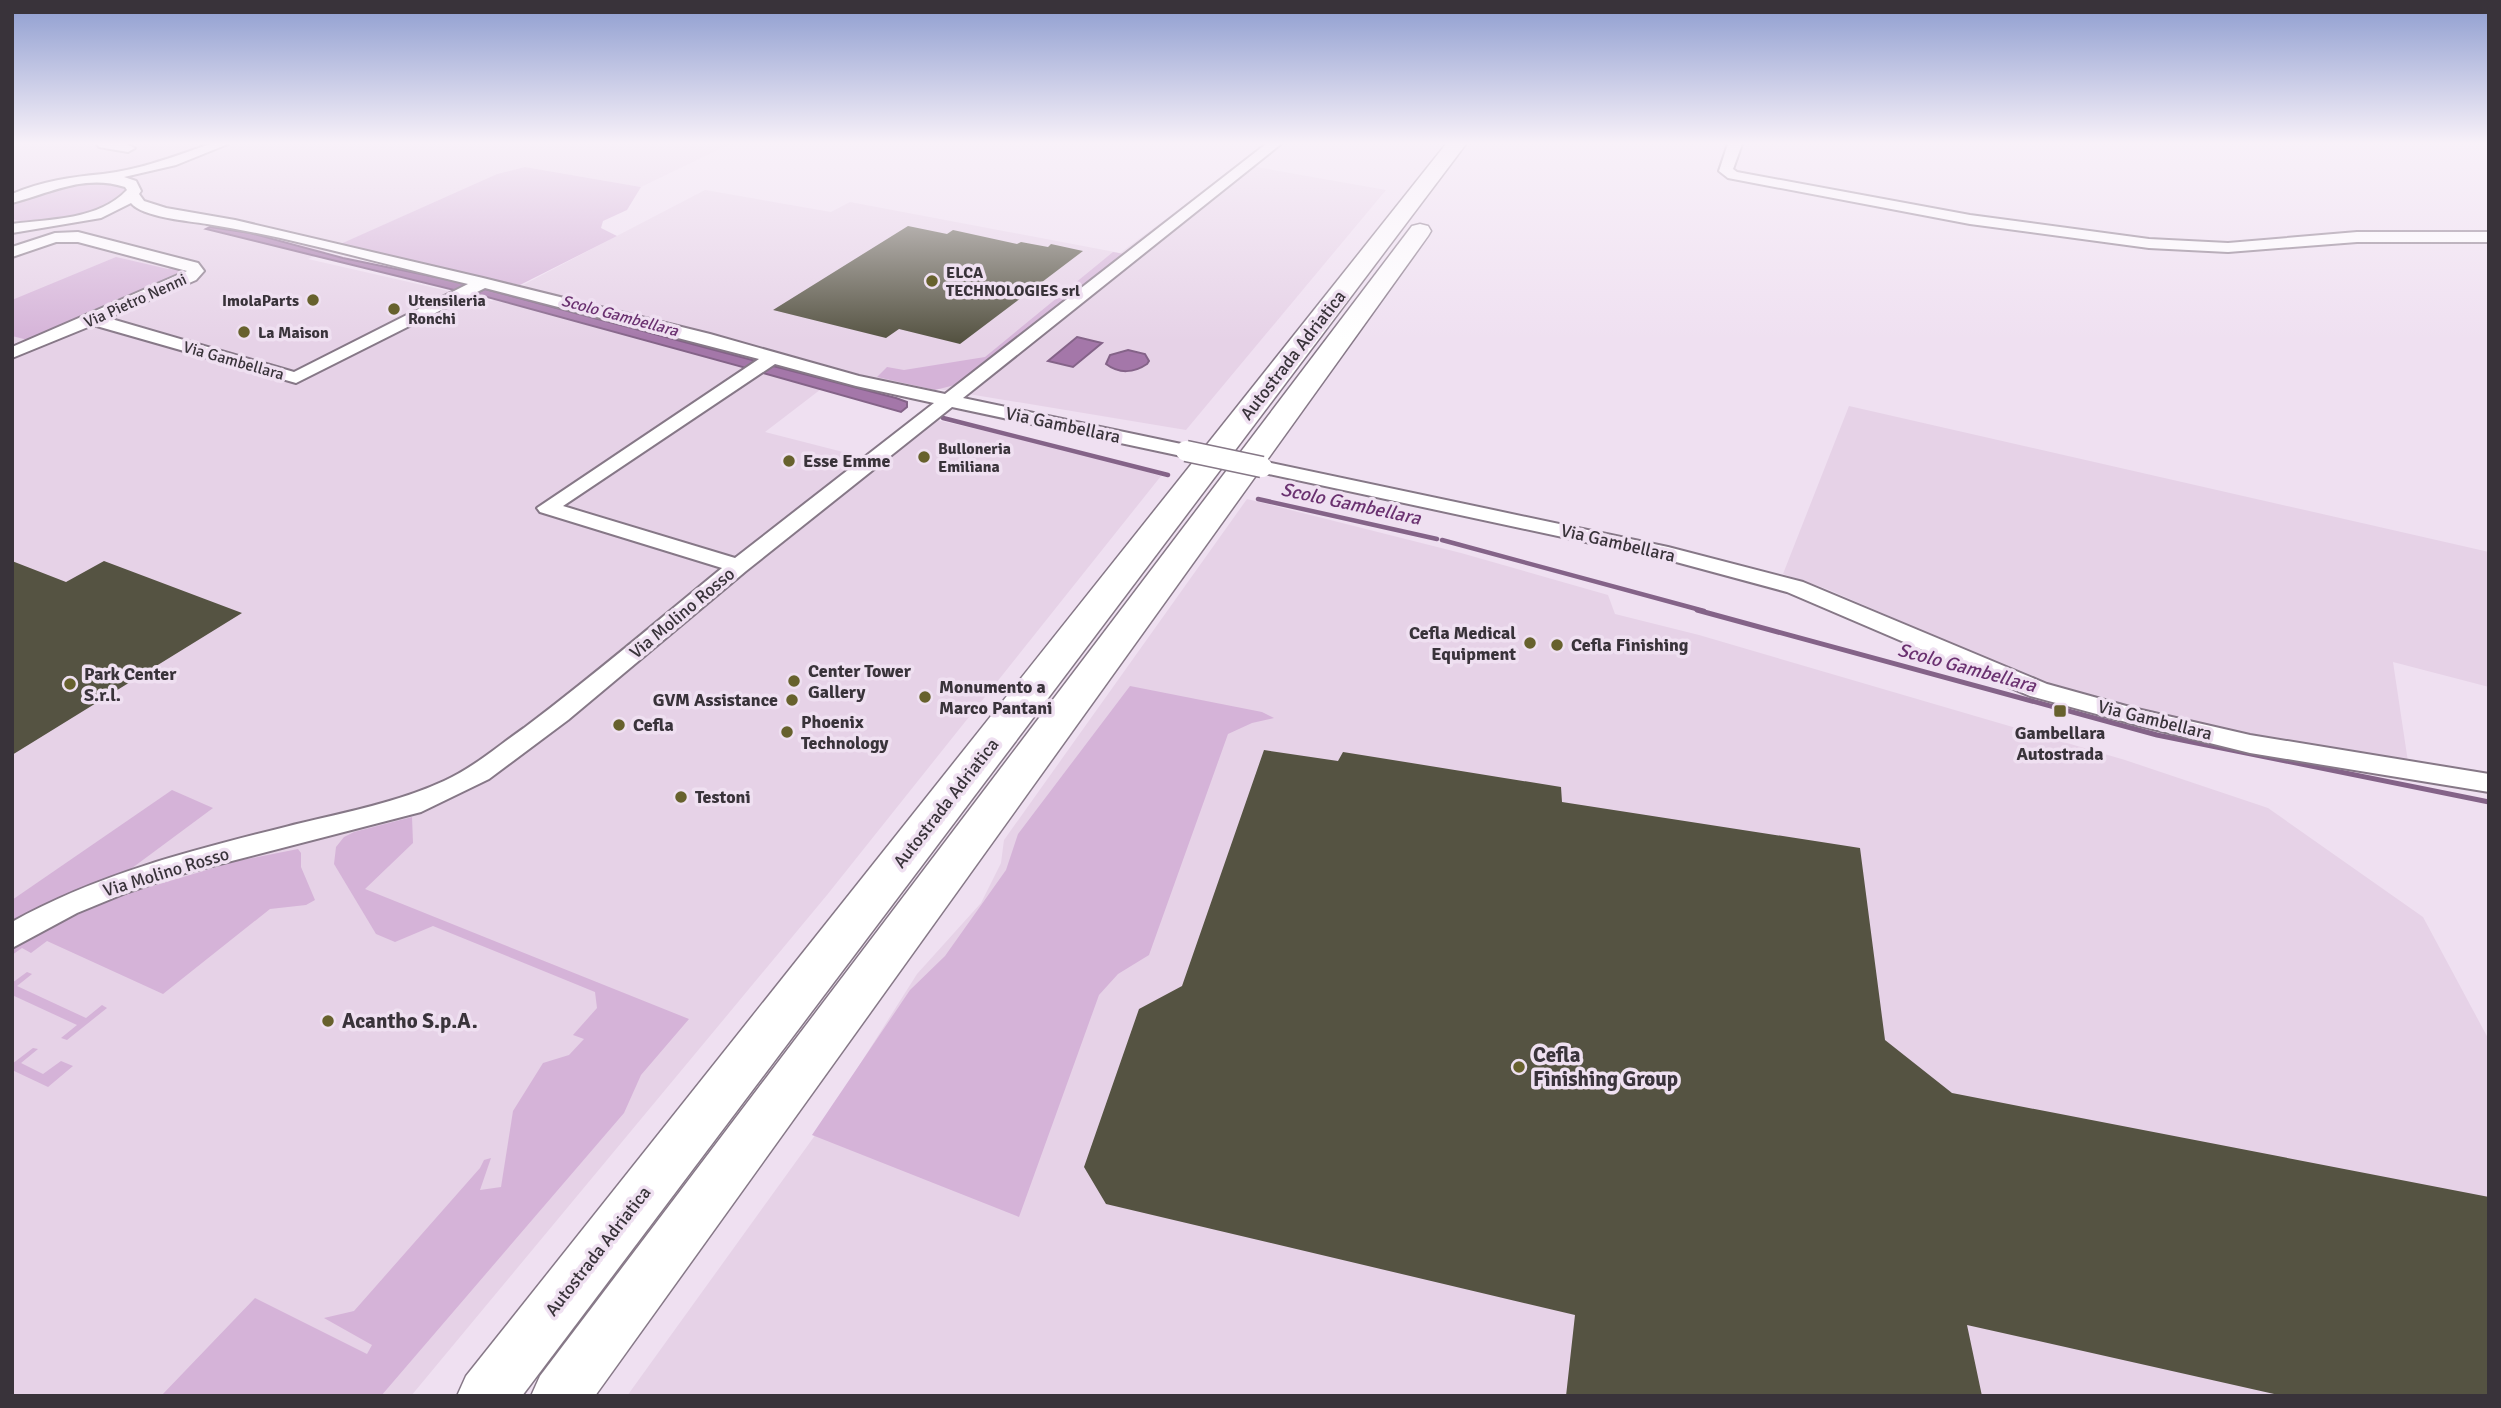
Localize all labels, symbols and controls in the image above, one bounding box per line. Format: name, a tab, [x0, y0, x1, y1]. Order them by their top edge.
place label: ELCA TECHNOLOGIES srl	[946, 263, 1080, 301]
street label: Via Pietro Nenni	[81, 269, 190, 332]
marker: ELCA TECHNOLOGIES srl	[924, 273, 940, 289]
street label: Autostrada Adriatica	[1236, 286, 1350, 424]
place label: ImolaParts	[222, 291, 299, 311]
place label: Utensileria Ronchi	[408, 291, 486, 329]
water label: Scolo Gambellara	[559, 291, 681, 341]
marker: ImolaParts	[305, 292, 321, 308]
marker: Utensileria Ronchi	[386, 301, 402, 317]
place label: La Maison	[258, 323, 329, 343]
marker: La Maison	[236, 324, 252, 340]
street label: Via Gambellara	[181, 337, 286, 385]
street label: Via Gambellara	[1003, 402, 1123, 448]
place label: Bulloneria Emiliana	[938, 439, 1011, 477]
marker: Bulloneria Emiliana	[916, 449, 932, 465]
place label: Esse Emme	[803, 450, 891, 472]
marker: Esse Emme	[781, 453, 797, 469]
water label: Scolo Gambellara	[1279, 477, 1424, 531]
street label: Via Gambellara	[1559, 519, 1677, 567]
street label: Via Molino Rosso	[625, 563, 739, 663]
place label: Cefla Medical Equipment	[1409, 622, 1516, 665]
place label: Cefla Finishing	[1571, 634, 1689, 656]
marker: Cefla Medical Equipment	[1522, 635, 1538, 651]
marker: Cefla Finishing	[1549, 637, 1565, 653]
water label: Scolo Gambellara	[1895, 638, 2040, 698]
place label: Center Tower Gallery	[808, 660, 912, 703]
place label: Park Center S.r.l.	[84, 663, 177, 706]
marker: Center Tower Gallery	[786, 673, 802, 689]
marker: Park Center S.r.l.	[62, 676, 78, 692]
place label: Monumento a Marco Pantani	[939, 676, 1052, 719]
place label: GVM Assistance	[653, 689, 778, 711]
marker: Monumento a Marco Pantani	[917, 689, 933, 705]
marker: GVM Assistance	[784, 692, 800, 708]
street label: Via Gambellara	[2096, 695, 2214, 745]
marker: Gambellara Autostrada	[2052, 703, 2068, 719]
place label: Phoenix Technology	[801, 711, 889, 754]
place label: Cefla	[633, 714, 674, 736]
marker: Cefla	[611, 717, 627, 733]
place label: Gambellara Autostrada	[2015, 722, 2105, 765]
marker: Phoenix Technology	[779, 724, 795, 740]
street label: Autostrada Adriatica	[889, 734, 1003, 872]
place label: Testoni	[695, 786, 751, 808]
marker: Testoni	[673, 789, 689, 805]
street label: Via Molino Rosso	[100, 842, 232, 902]
place label: Acantho S.p.A.	[342, 1008, 478, 1034]
marker: Acantho S.p.A.	[320, 1013, 336, 1029]
place label: Cefla Finishing Group	[1533, 1042, 1678, 1092]
marker: Cefla Finishing Group	[1511, 1059, 1527, 1075]
street label: Autostrada Adriatica	[541, 1182, 655, 1320]

